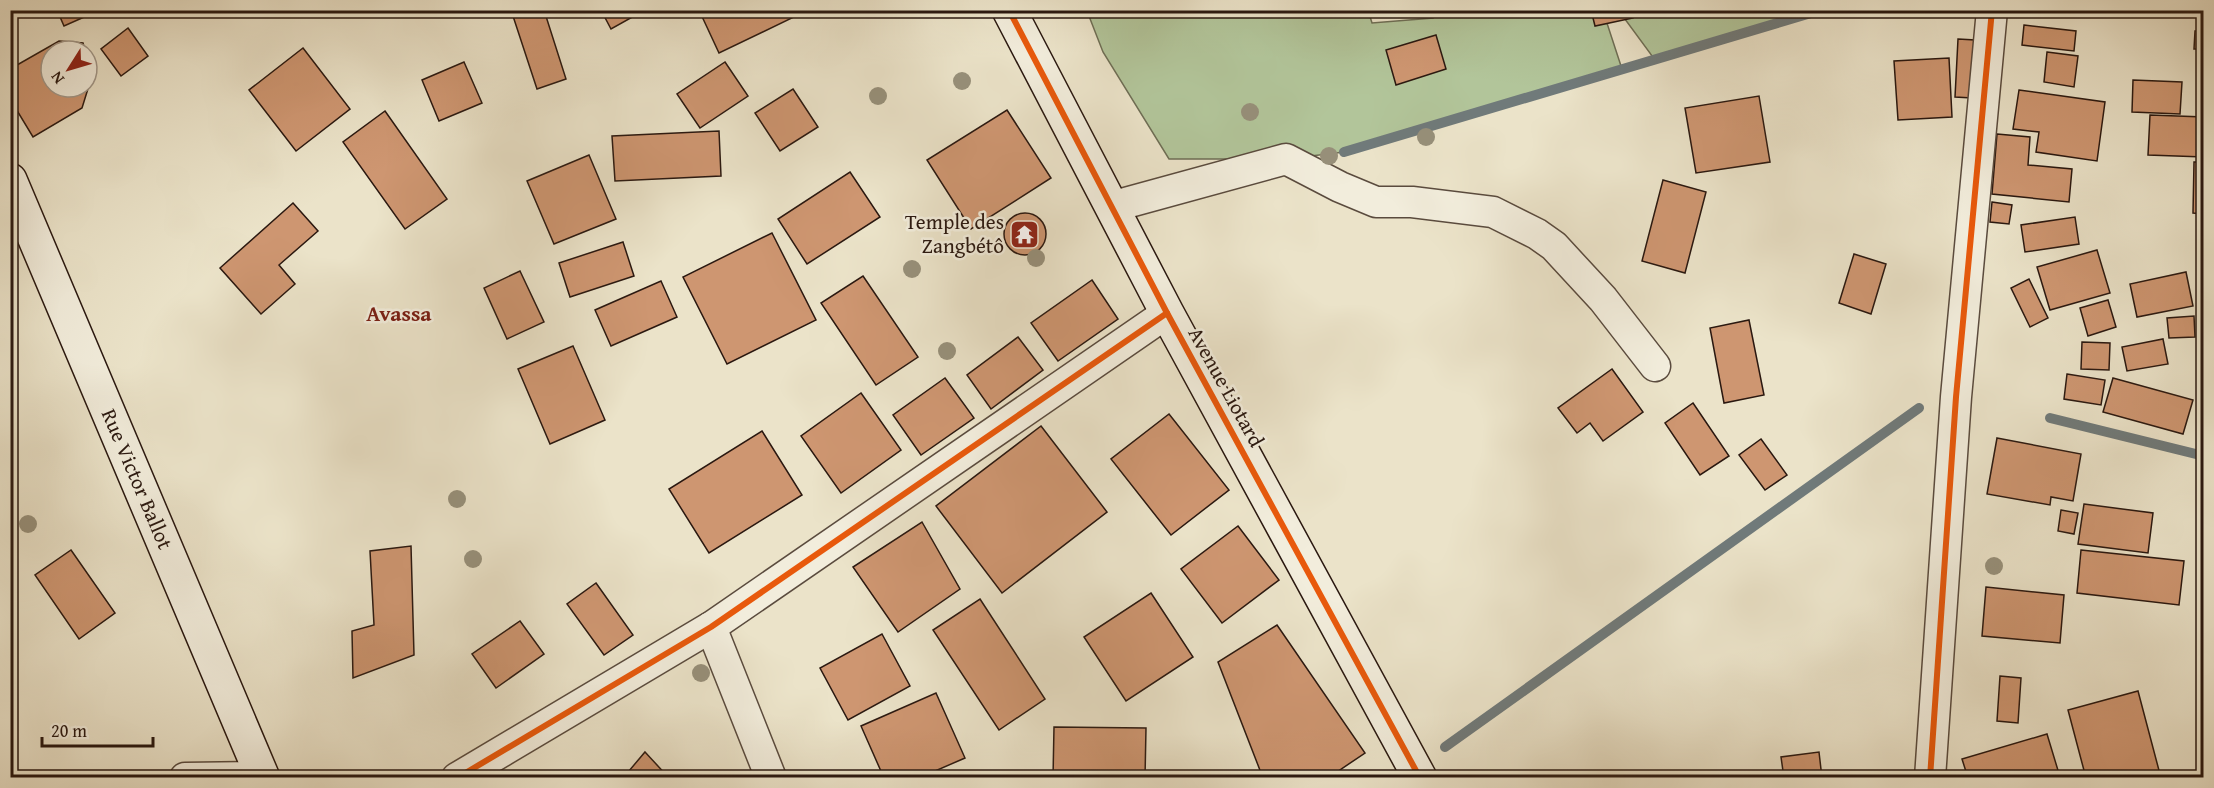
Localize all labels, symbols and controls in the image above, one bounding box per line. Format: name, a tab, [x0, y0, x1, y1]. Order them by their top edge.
north arrow	[39, 39, 99, 99]
text: N	[44, 66, 70, 90]
place label: Temple des Zangbétô	[905, 206, 1004, 261]
temple icon: Temple des Zangbétô	[1009, 218, 1041, 250]
district label: Avassa	[366, 297, 432, 329]
street label: Avenue Liotard	[1181, 321, 1273, 453]
street label: Rue Victor Ballot	[94, 404, 181, 554]
scale bar	[42, 710, 153, 748]
text: 20 m	[51, 717, 87, 744]

